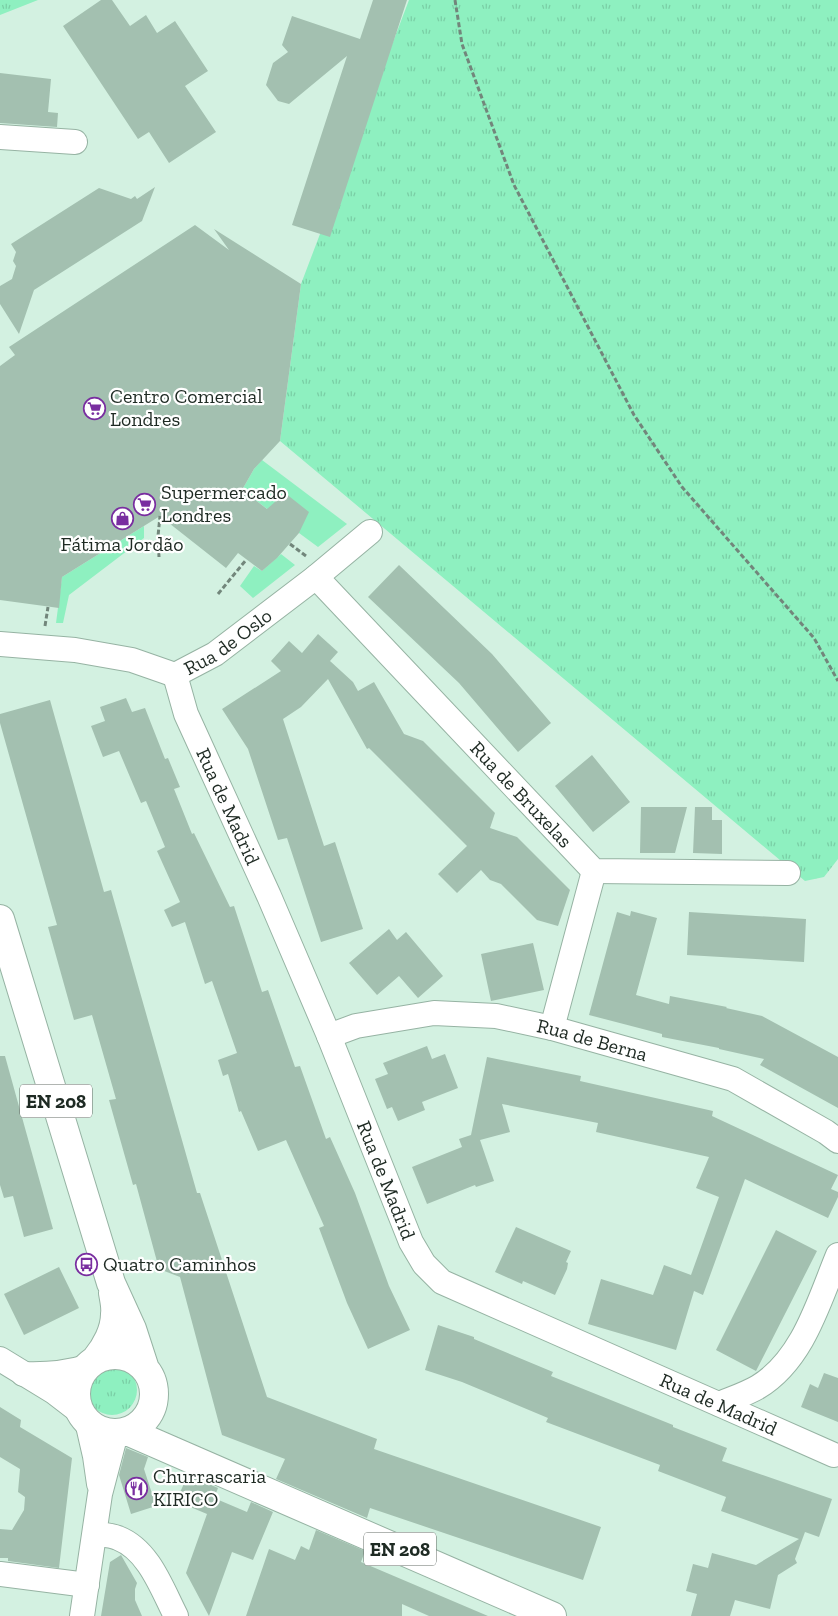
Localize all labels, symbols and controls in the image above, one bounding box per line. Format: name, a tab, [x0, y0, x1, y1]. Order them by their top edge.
place label: Centro Comercial Londres	[110, 384, 262, 431]
supermarket icon: Centro Comercial Londres	[82, 396, 106, 420]
place label: Supermercado Londres	[161, 480, 287, 527]
supermarket icon: Supermercado Londres	[133, 492, 157, 516]
shop icon: Fátima Jordão	[110, 506, 134, 530]
place label: Fátima Jordão	[61, 532, 183, 556]
street label: Rua de Oslo	[180, 603, 276, 680]
street label: Rua de Bruxelas	[465, 736, 577, 852]
street label: Rua de Madrid	[191, 744, 265, 869]
street label: Rua de Berna	[535, 1013, 651, 1066]
road number: EN 208	[20, 1084, 92, 1118]
street label: Rua de Madrid	[352, 1117, 421, 1243]
bus stop icon: Quatro Caminhos	[75, 1252, 99, 1276]
place label: Quatro Caminhos	[103, 1252, 256, 1276]
street label: Rua de Madrid	[656, 1368, 781, 1440]
place label: Churrascaria KIRICO	[153, 1464, 266, 1511]
restaurant icon: Churrascaria KIRICO	[125, 1476, 149, 1500]
road number: EN 208	[364, 1532, 436, 1566]

